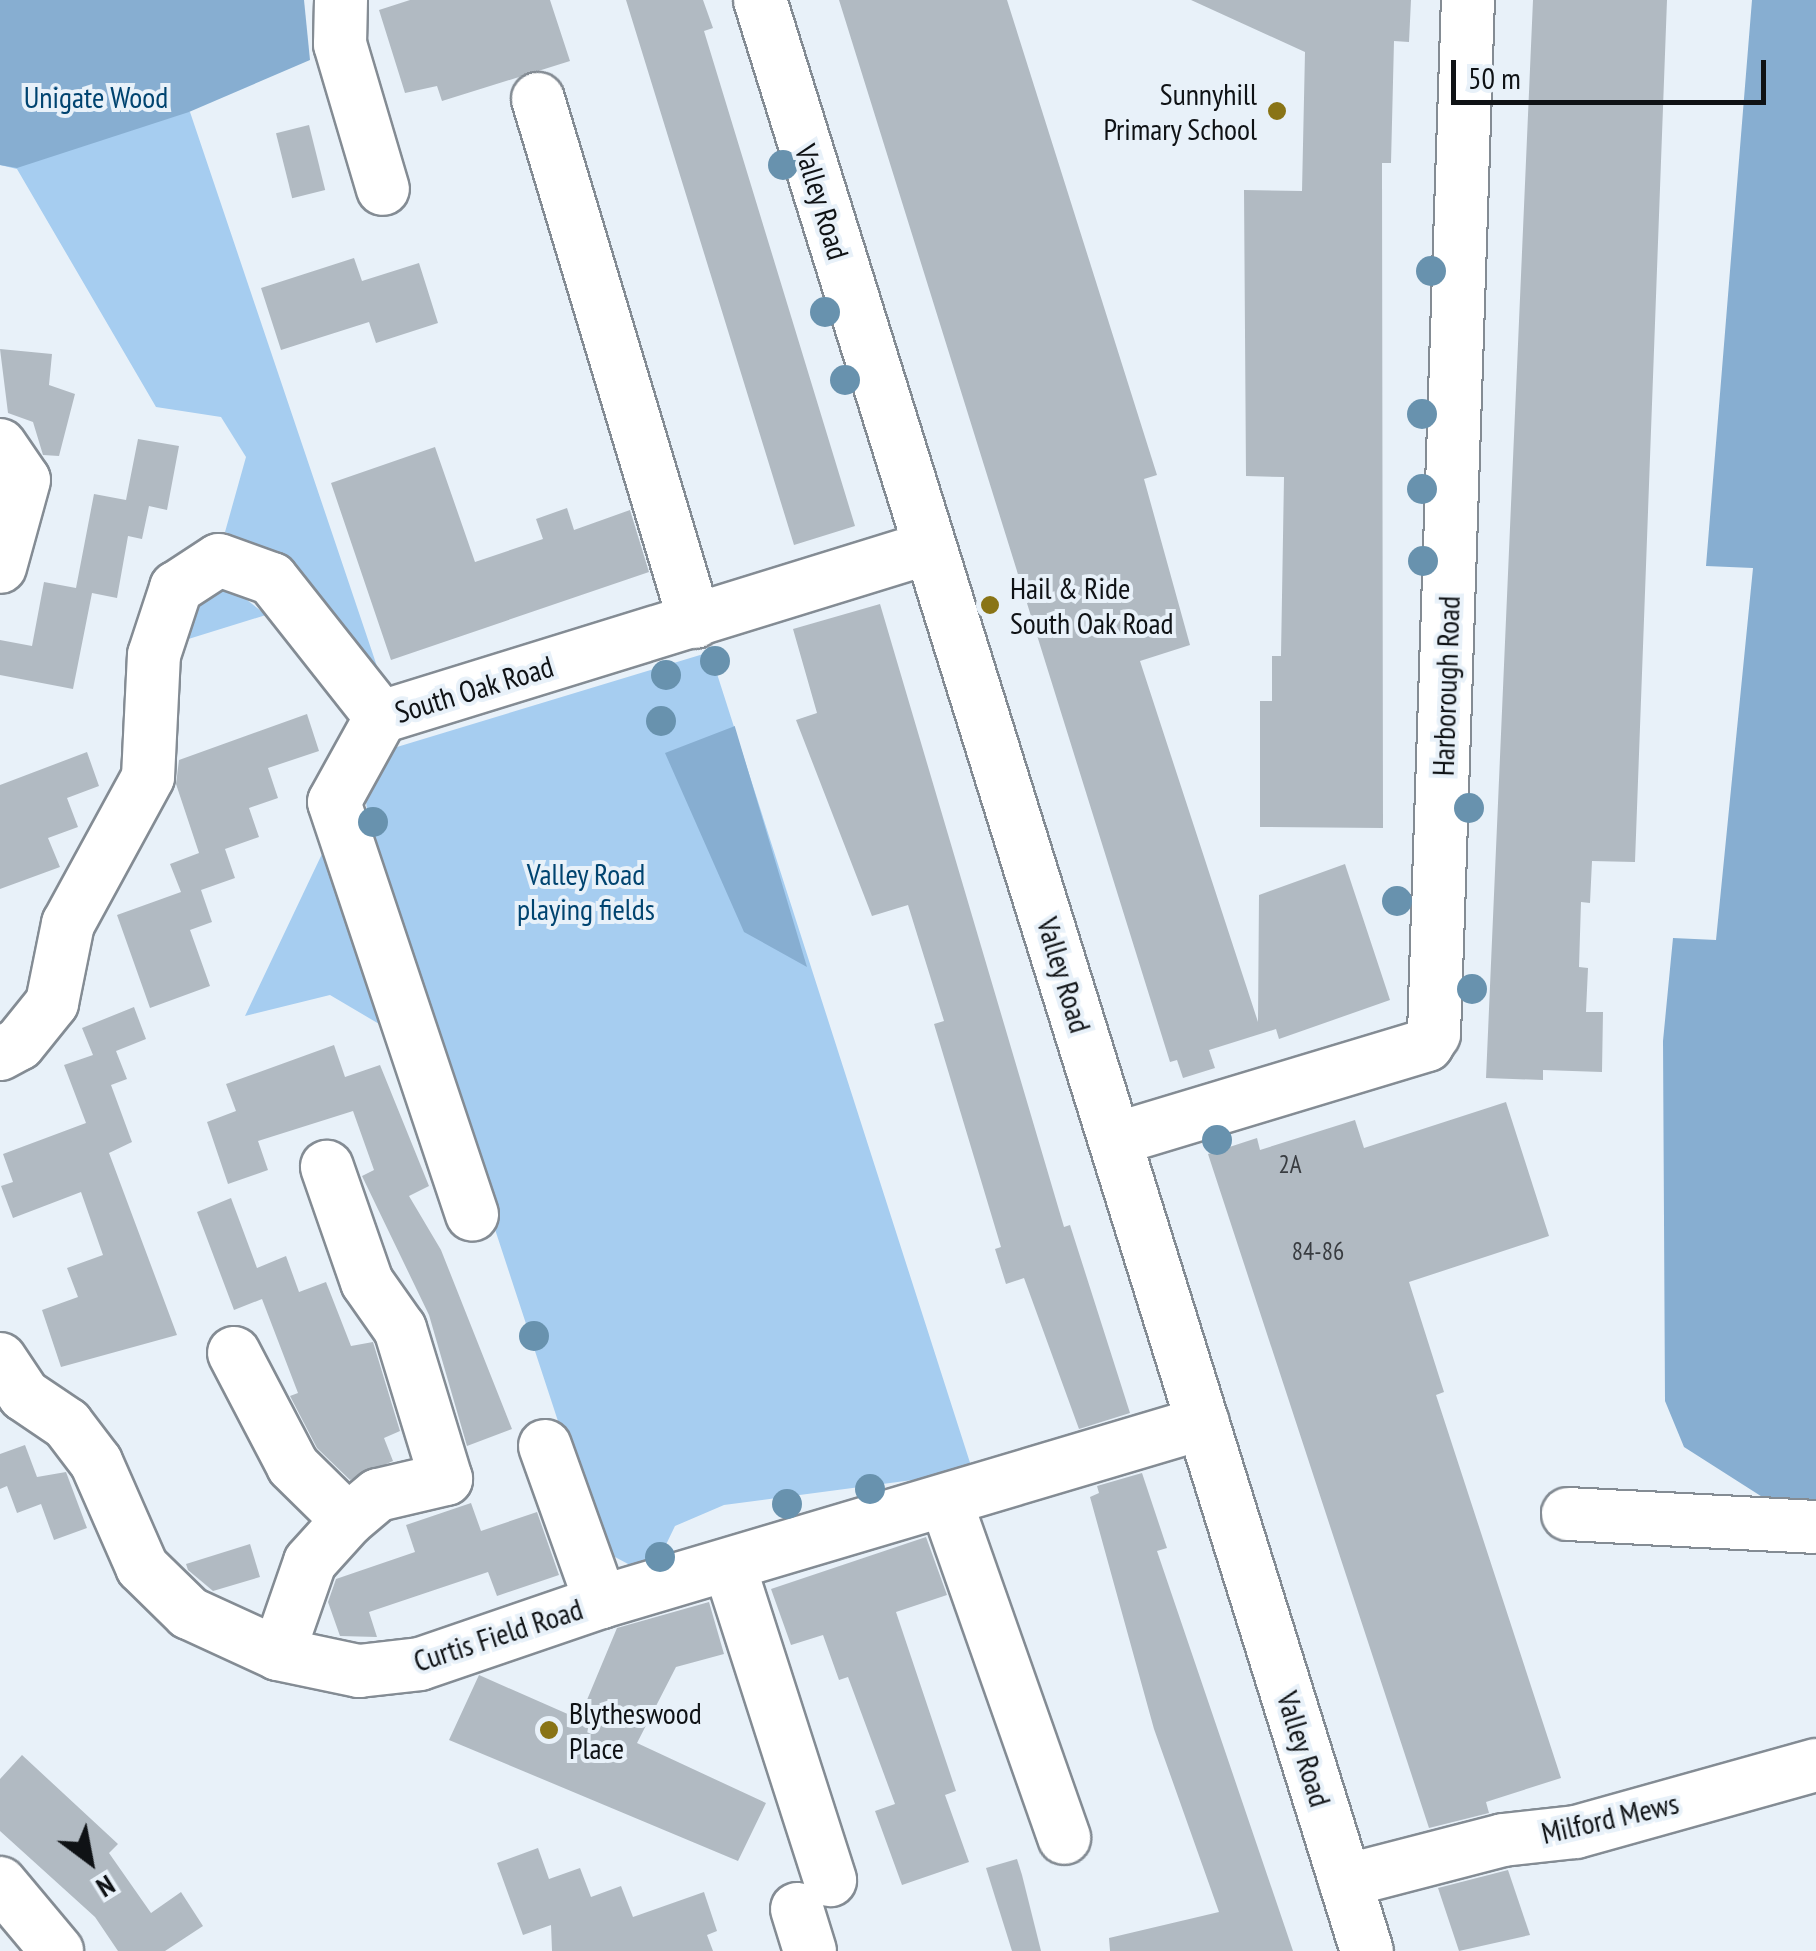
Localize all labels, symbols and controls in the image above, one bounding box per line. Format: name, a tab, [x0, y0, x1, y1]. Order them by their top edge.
scale bar	[1456, 40, 1771, 102]
text: 50 m	[1468, 58, 1521, 97]
place label: Sunnyhill Primary School	[1103, 76, 1257, 146]
park label: Unigate Wood	[23, 79, 169, 115]
marker: Sunnyhill Primary School	[1266, 100, 1288, 122]
street label: Valley Road	[787, 140, 857, 264]
place label: Hail & Ride South Oak Road	[1010, 570, 1174, 640]
marker: Hail & Ride South Oak Road	[979, 594, 1001, 616]
street label: Harborough Road	[1425, 595, 1467, 777]
street label: South Oak Road	[390, 648, 558, 730]
park label: Valley Road playing fields	[517, 856, 655, 926]
street label: Valley Road	[1029, 913, 1099, 1037]
house number: 2A	[1278, 1149, 1302, 1179]
house number: 84-86	[1292, 1236, 1344, 1266]
street label: Curtis Field Road	[409, 1591, 587, 1679]
street label: Valley Road	[1269, 1687, 1339, 1811]
place label: Blytheswood Place	[569, 1695, 702, 1766]
marker: Blytheswood Place	[538, 1719, 560, 1741]
street label: Milford Mews	[1538, 1785, 1682, 1851]
north arrow	[40, 1811, 140, 1911]
text: N	[90, 1867, 122, 1907]

